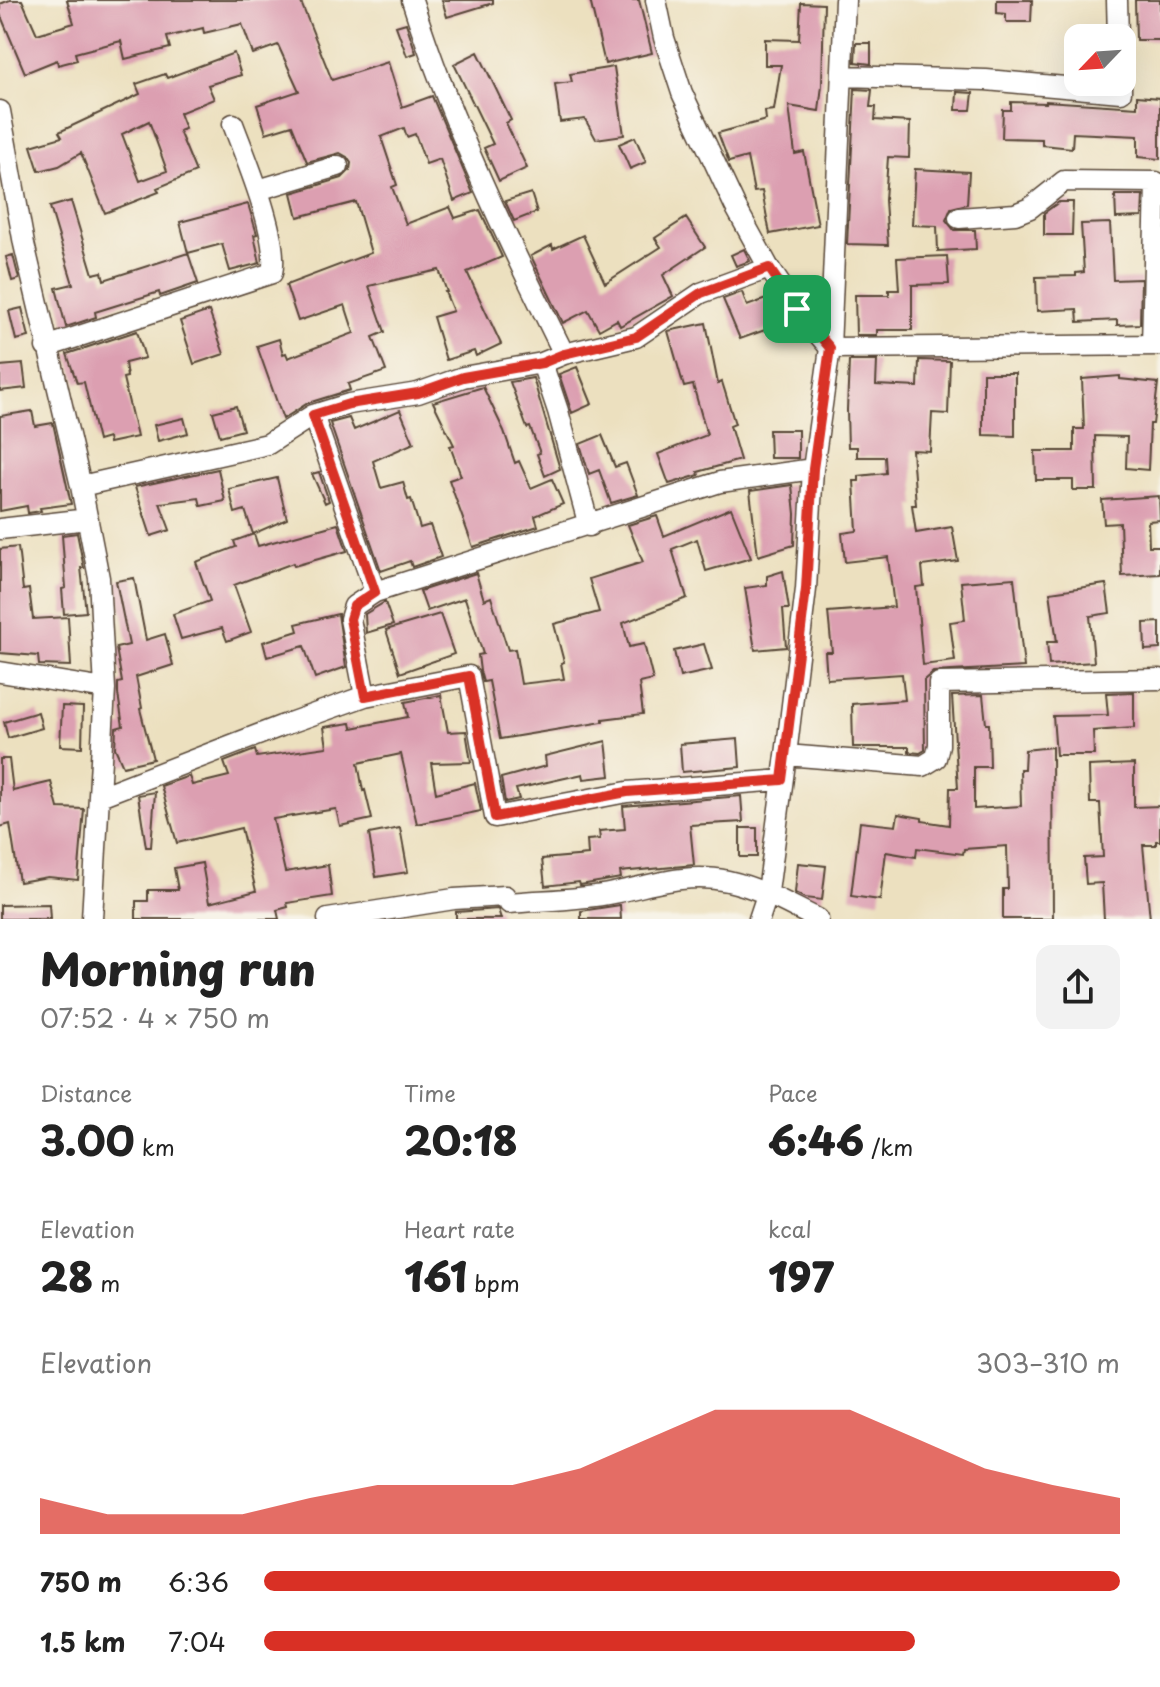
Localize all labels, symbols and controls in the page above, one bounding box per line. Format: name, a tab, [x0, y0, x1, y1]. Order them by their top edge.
north arrow	[1064, 24, 1136, 96]
map controls	[1064, 24, 1136, 96]
pin	[763, 275, 831, 343]
icon: arrive	[775, 287, 819, 331]
text: Morning run	[40, 935, 316, 1001]
button: share	[1036, 945, 1120, 1029]
text: 07:52 · 4 × 750 m	[40, 998, 270, 1037]
text: Distance	[40, 1076, 132, 1109]
text: Time	[404, 1076, 456, 1109]
text: Pace	[768, 1076, 818, 1109]
text: 3.00	[40, 1109, 135, 1170]
text: 20:18	[404, 1109, 518, 1170]
text: 6:46	[768, 1109, 864, 1170]
text: km	[135, 1130, 175, 1163]
text: /km	[864, 1130, 913, 1163]
text: Elevation	[40, 1212, 135, 1245]
text: Heart rate	[404, 1212, 515, 1245]
text: kcal	[768, 1212, 812, 1245]
text: 28	[40, 1245, 93, 1306]
text: 161	[404, 1245, 467, 1306]
text: 197	[768, 1245, 834, 1306]
text: m	[93, 1266, 120, 1299]
text: bpm	[467, 1266, 520, 1299]
text: Elevation	[40, 1343, 152, 1382]
text: 303–310 m	[976, 1343, 1120, 1382]
text: 750 m	[40, 1562, 122, 1601]
text: 6:36	[168, 1562, 229, 1601]
text: 1.5 km	[40, 1622, 126, 1661]
text: 7:04	[168, 1622, 226, 1661]

